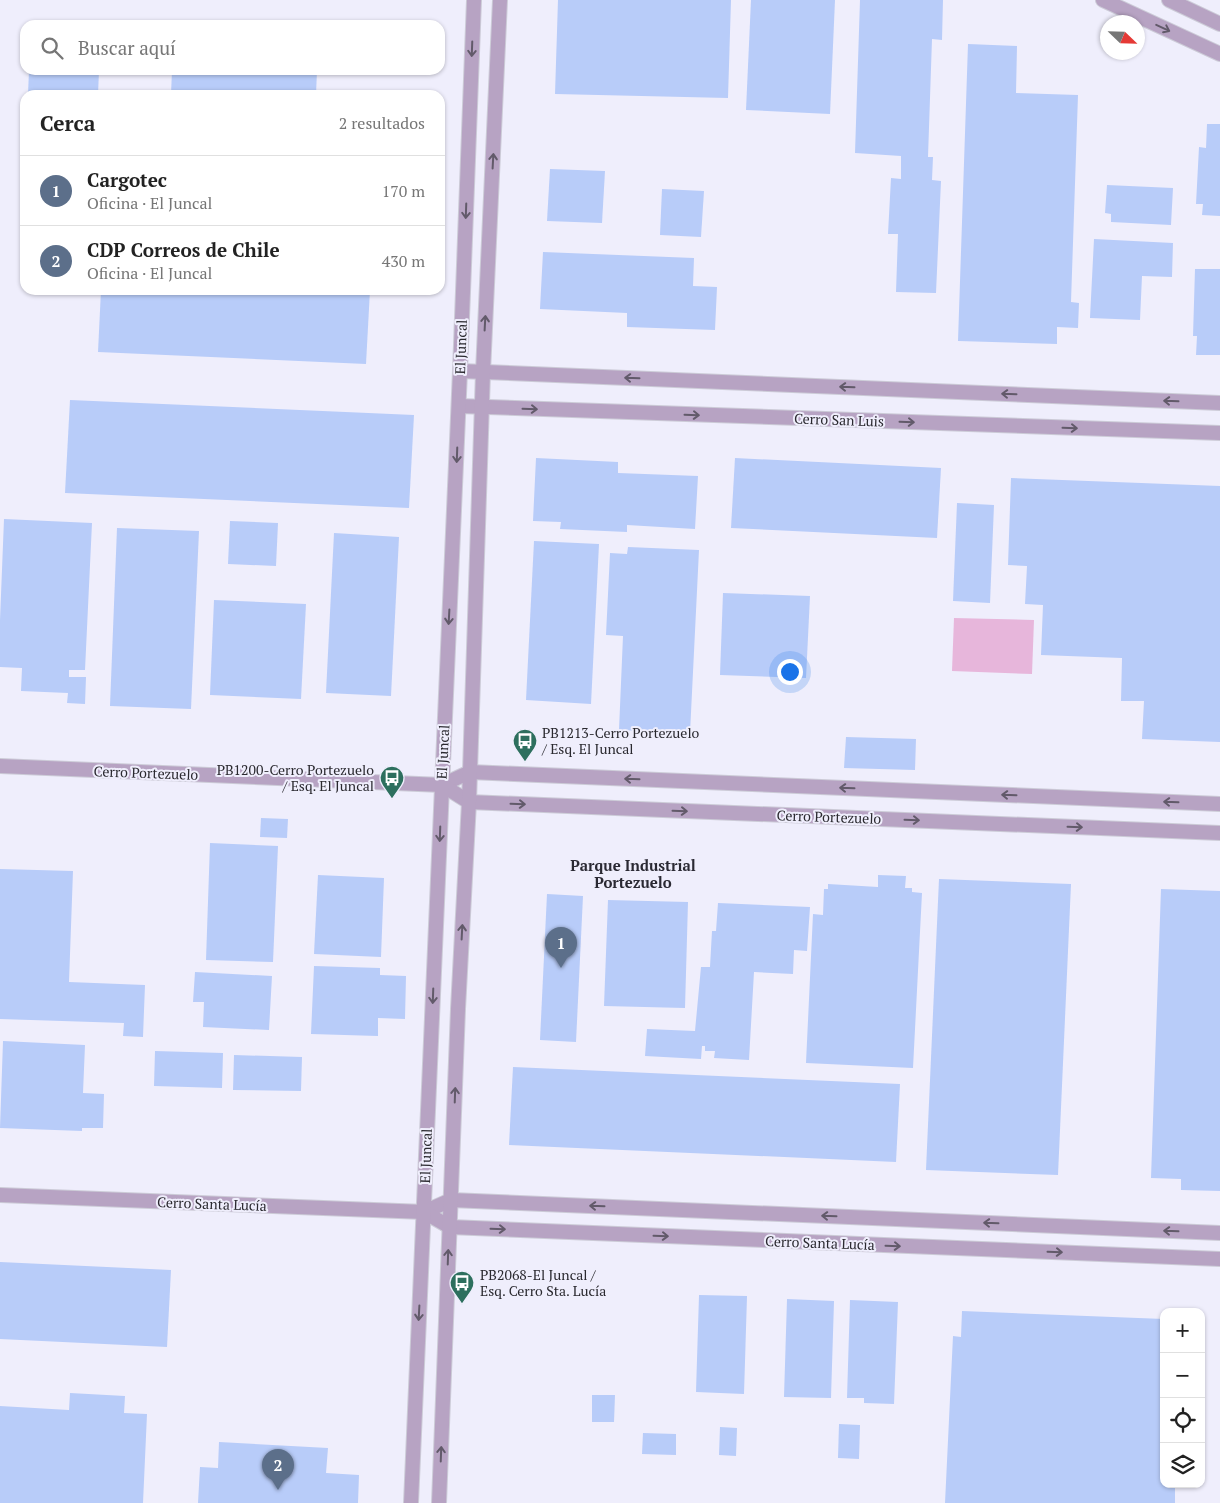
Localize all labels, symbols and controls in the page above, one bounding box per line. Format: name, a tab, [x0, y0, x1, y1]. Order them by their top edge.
north arrow	[1100, 15, 1145, 60]
search box	[20, 20, 445, 75]
one-way arrow	[1155, 24, 1170, 33]
icon: search	[38, 34, 66, 62]
text: Buscar aquí	[78, 35, 176, 60]
one-way arrow	[467, 40, 476, 56]
text: Cerca	[40, 109, 95, 137]
text: 2 resultados	[339, 112, 425, 134]
one-way arrow	[488, 153, 497, 169]
text: Cargotec	[87, 167, 167, 192]
text: 1	[51, 180, 61, 202]
text: 170 m	[382, 180, 425, 202]
text: Oficina · El Juncal	[87, 192, 212, 214]
one-way arrow	[461, 202, 471, 219]
text: CDP Correos de Chile	[87, 237, 280, 262]
text: 2	[51, 250, 61, 272]
text: 430 m	[382, 250, 425, 272]
text: Oficina · El Juncal	[87, 262, 212, 284]
one-way arrow	[480, 315, 489, 331]
street label: El Juncal	[450, 319, 471, 375]
one-way arrow	[624, 373, 640, 382]
one-way arrow	[839, 382, 855, 392]
one-way arrow	[1001, 389, 1017, 398]
one-way arrow	[1164, 396, 1180, 405]
one-way arrow	[522, 404, 538, 414]
street label: Cerro San Luis	[794, 408, 884, 431]
one-way arrow	[684, 410, 700, 419]
one-way arrow	[899, 418, 915, 427]
one-way arrow	[1061, 423, 1077, 433]
one-way arrow	[452, 447, 461, 463]
one-way arrow	[445, 609, 454, 625]
your location	[777, 659, 803, 685]
place label: PB1213-Cerro Portezuelo / Esq. El Juncal	[541, 723, 700, 758]
street label: El Juncal	[432, 724, 453, 780]
bus stop icon: PB1213-Cerro Portezuelo / Esq. El Juncal	[512, 728, 538, 762]
place label: PB1200-Cerro Portezuelo / Esq. El Juncal	[217, 760, 374, 795]
street label: Cerro Portezuelo	[93, 761, 199, 784]
bus stop icon: PB1200-Cerro Portezuelo / Esq. El Juncal	[379, 765, 405, 799]
one-way arrow	[624, 775, 640, 784]
one-way arrow	[839, 784, 855, 793]
one-way arrow	[1001, 790, 1018, 800]
one-way arrow	[1164, 797, 1180, 807]
one-way arrow	[510, 799, 526, 808]
street label: Cerro Portezuelo	[776, 805, 882, 828]
one-way arrow	[672, 806, 688, 815]
one-way arrow	[904, 816, 920, 825]
one-way arrow	[1067, 823, 1083, 832]
one-way arrow	[435, 826, 444, 842]
district label: Parque Industrial Portezuelo	[570, 855, 696, 892]
one-way arrow	[458, 924, 467, 940]
pin: 1	[545, 927, 577, 968]
one-way arrow	[428, 988, 438, 1004]
one-way arrow	[450, 1087, 460, 1103]
street label: El Juncal	[415, 1128, 436, 1184]
street label: Cerro Santa Lucía	[157, 1192, 267, 1215]
one-way arrow	[589, 1202, 605, 1211]
one-way arrow	[821, 1212, 837, 1221]
one-way arrow	[984, 1219, 1000, 1228]
one-way arrow	[490, 1225, 506, 1234]
one-way arrow	[1164, 1226, 1180, 1235]
one-way arrow	[652, 1231, 668, 1241]
street label: Cerro Santa Lucía	[765, 1231, 875, 1254]
one-way arrow	[885, 1241, 901, 1250]
one-way arrow	[1047, 1248, 1063, 1257]
one-way arrow	[444, 1249, 453, 1265]
place label: PB2068-El Juncal / Esq. Cerro Sta. Lucía	[480, 1265, 606, 1300]
bus stop icon: PB2068-El Juncal / Esq. Cerro Sta. Lucía	[449, 1270, 475, 1304]
one-way arrow	[415, 1305, 424, 1321]
map controls	[1160, 1308, 1205, 1488]
button: +	[1160, 1308, 1205, 1353]
button: −	[1160, 1353, 1205, 1398]
button: locate	[1160, 1398, 1205, 1443]
button: layers	[1160, 1443, 1205, 1488]
one-way arrow	[436, 1447, 446, 1463]
pin: 2	[262, 1449, 294, 1490]

